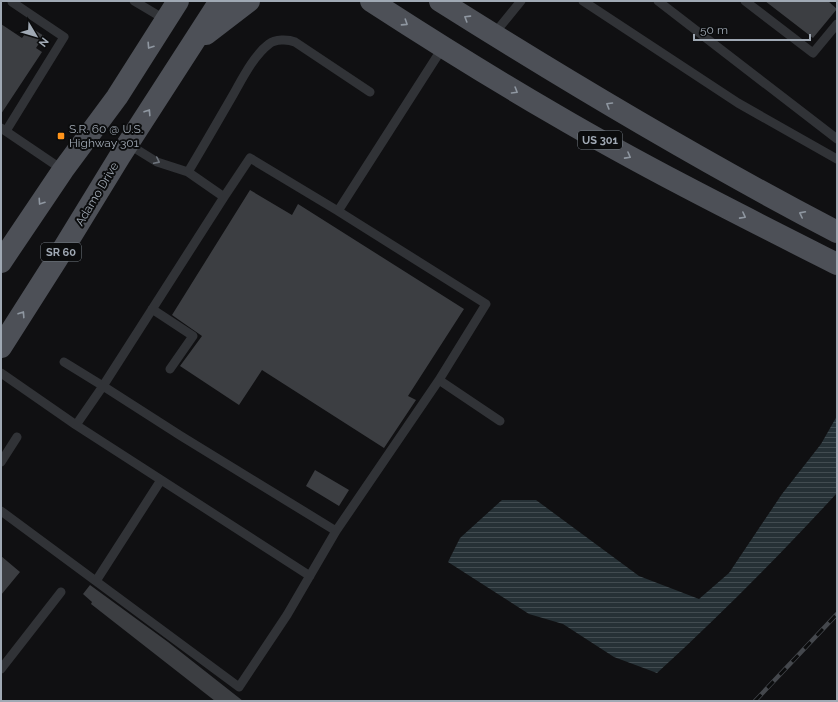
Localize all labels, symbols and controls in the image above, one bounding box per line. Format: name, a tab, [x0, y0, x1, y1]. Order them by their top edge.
one-way arrow	[464, 15, 471, 23]
north arrow	[16, 16, 56, 56]
scale bar	[694, 16, 810, 42]
one-way arrow	[401, 18, 408, 25]
text: 50 m	[700, 23, 728, 37]
text: N	[36, 35, 51, 49]
one-way arrow	[147, 42, 155, 49]
one-way arrow	[511, 87, 518, 94]
one-way arrow	[606, 102, 613, 110]
one-way arrow	[144, 109, 151, 116]
place label: S.R. 60 @ U.S. Highway 301	[69, 122, 143, 150]
marker: S.R. 60 @ U.S. Highway 301	[56, 131, 66, 141]
road number: US 301	[578, 131, 622, 149]
one-way arrow	[624, 151, 631, 158]
one-way arrow	[152, 156, 160, 164]
street label: Adamo Drive	[73, 160, 121, 228]
one-way arrow	[38, 198, 46, 205]
one-way arrow	[799, 211, 807, 219]
one-way arrow	[739, 212, 746, 219]
road number: SR 60	[41, 243, 81, 261]
one-way arrow	[17, 311, 25, 318]

